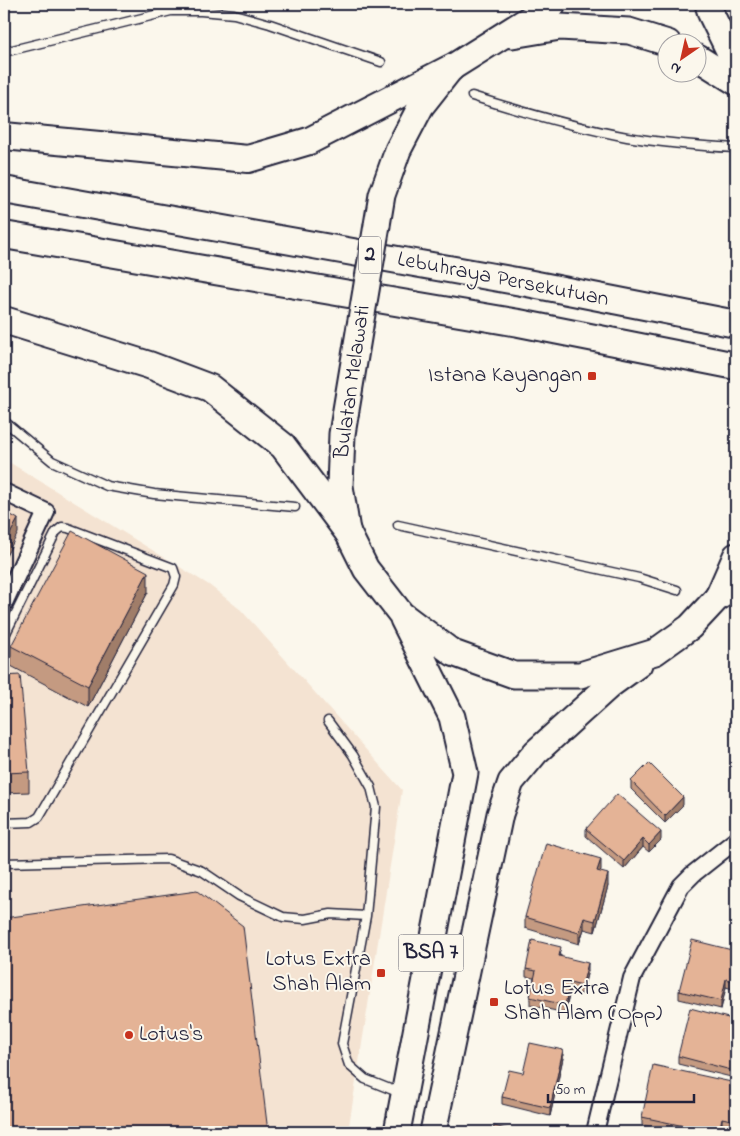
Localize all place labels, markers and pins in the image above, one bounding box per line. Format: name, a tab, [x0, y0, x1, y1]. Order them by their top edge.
place label: Istana Kayangan	[428, 360, 582, 393]
marker: Istana Kayangan	[586, 370, 598, 382]
place label: Lotus Extra Shah Alam	[266, 944, 371, 1001]
marker: Lotus Extra Shah Alam	[375, 967, 387, 979]
place label: Lotus Extra Shah Alam (Opp)	[504, 973, 662, 1030]
marker: Lotus Extra Shah Alam (Opp)	[488, 996, 500, 1008]
place label: Lotus's	[139, 1019, 203, 1051]
marker: Lotus's	[123, 1029, 135, 1041]

